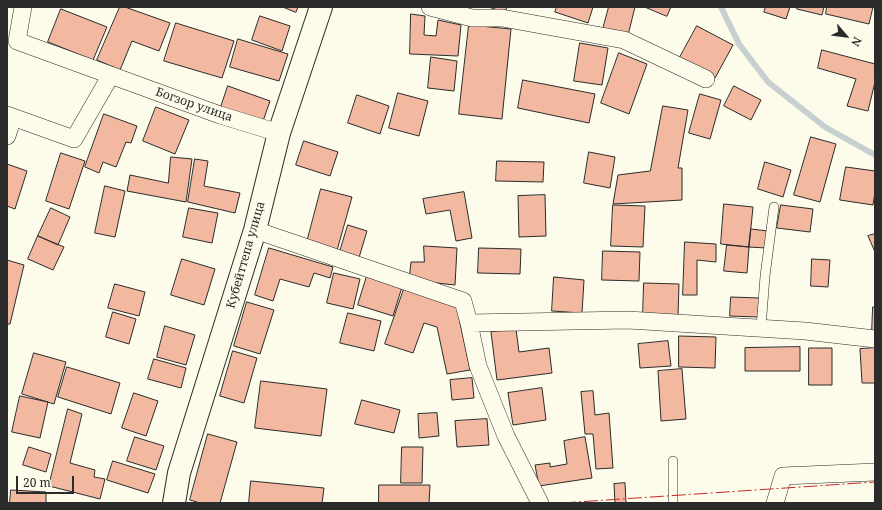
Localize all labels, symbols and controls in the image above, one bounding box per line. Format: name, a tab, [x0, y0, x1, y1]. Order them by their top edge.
north arrow	[826, 16, 866, 56]
text: N	[848, 35, 866, 49]
street label: Богзор улица	[154, 85, 234, 125]
street label: Кубейттепа улица	[224, 200, 268, 310]
scale bar	[18, 468, 76, 494]
text: 20 m	[23, 474, 51, 491]

